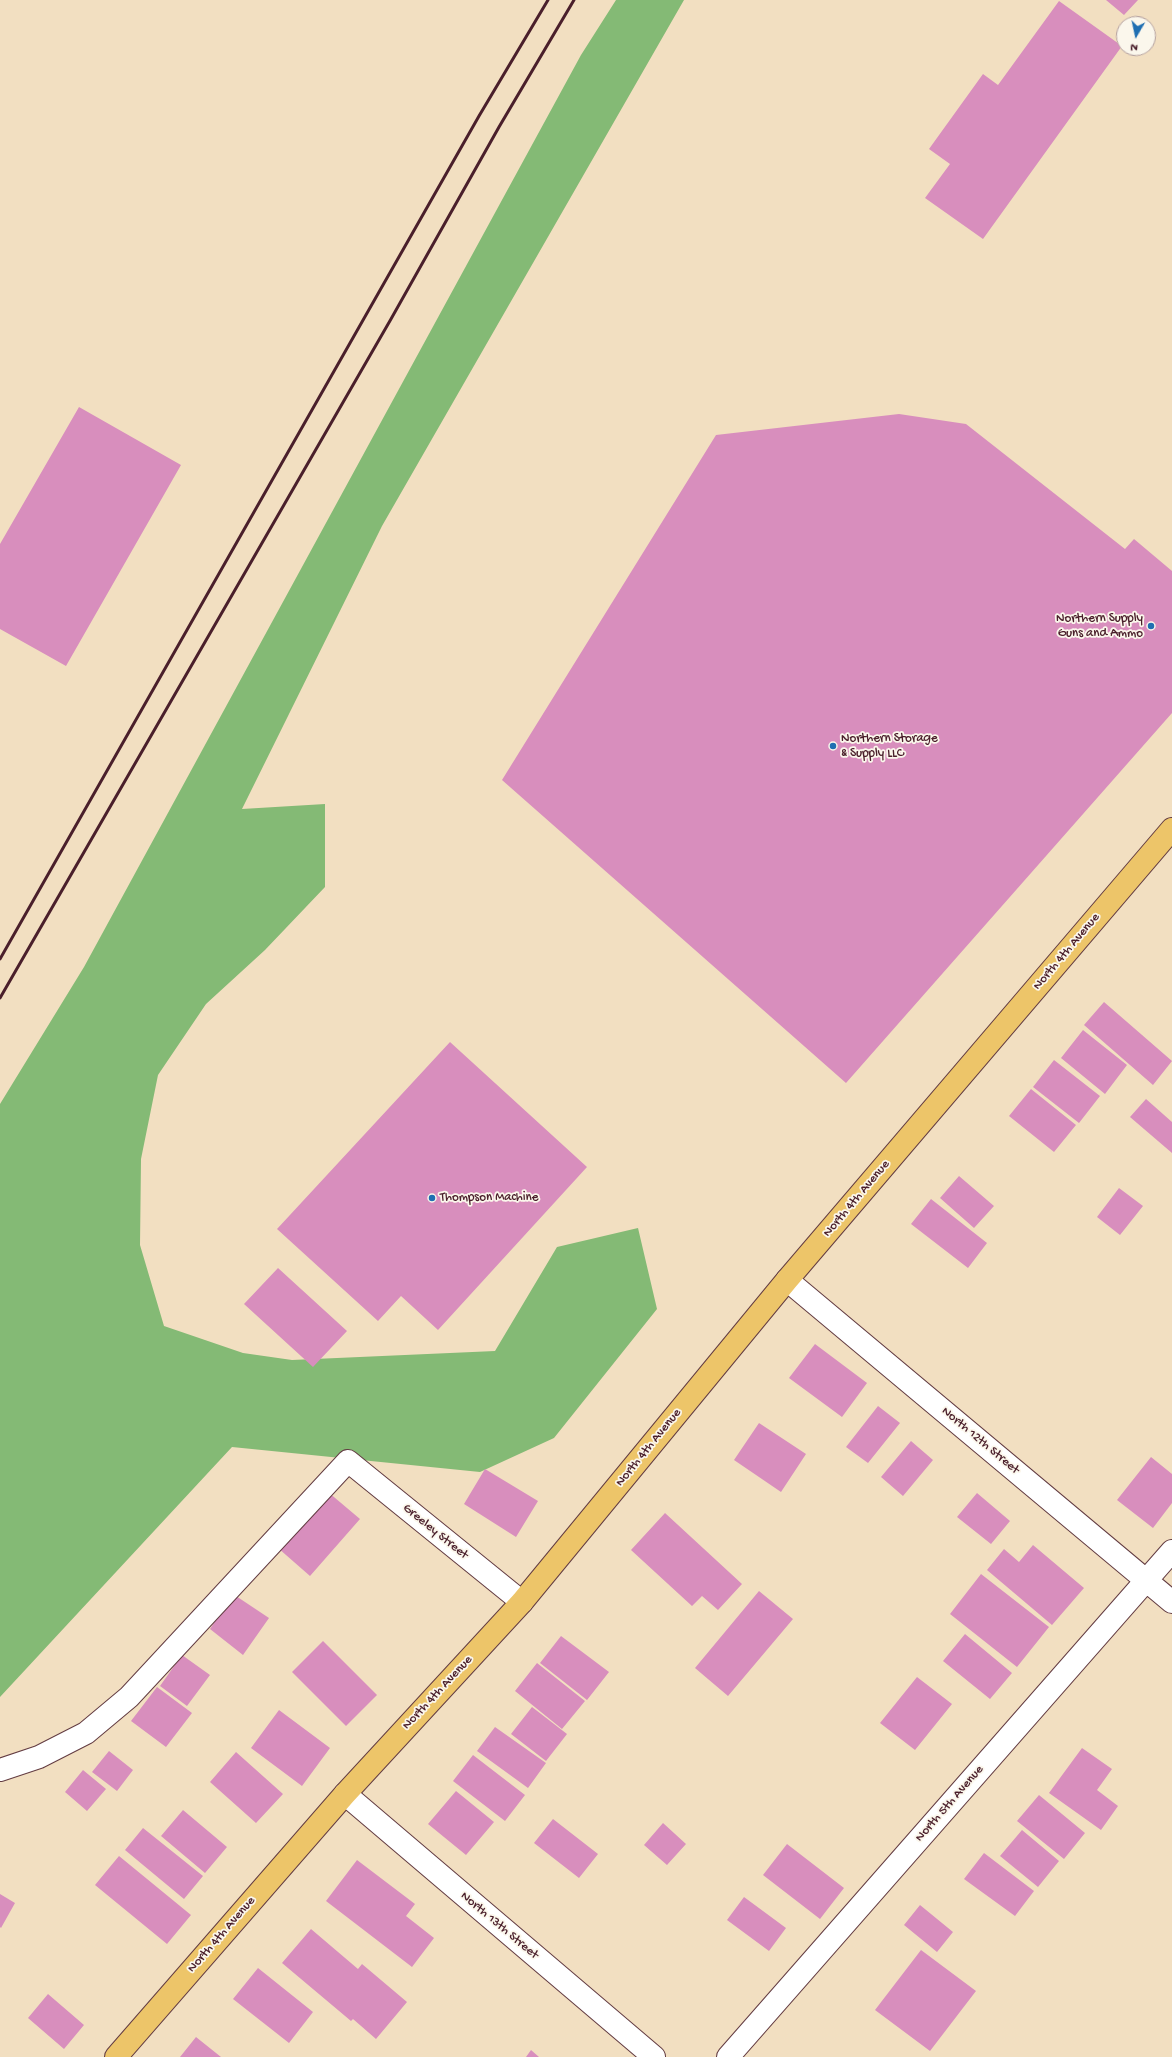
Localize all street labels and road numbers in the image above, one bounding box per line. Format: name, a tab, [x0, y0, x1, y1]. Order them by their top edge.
street label: North 4th Avenue	[1030, 910, 1104, 994]
street label: North 4th Avenue	[820, 1157, 894, 1241]
street label: North 12th Street	[938, 1404, 1022, 1478]
street label: North 4th Avenue	[613, 1406, 685, 1490]
street label: Greeley Street	[399, 1501, 471, 1563]
street label: North 4th Avenue	[400, 1653, 476, 1733]
street label: North 5th Avenue	[912, 1762, 988, 1846]
street label: North 13th Street	[457, 1889, 541, 1963]
street label: North 4th Avenue	[185, 1894, 259, 1976]

